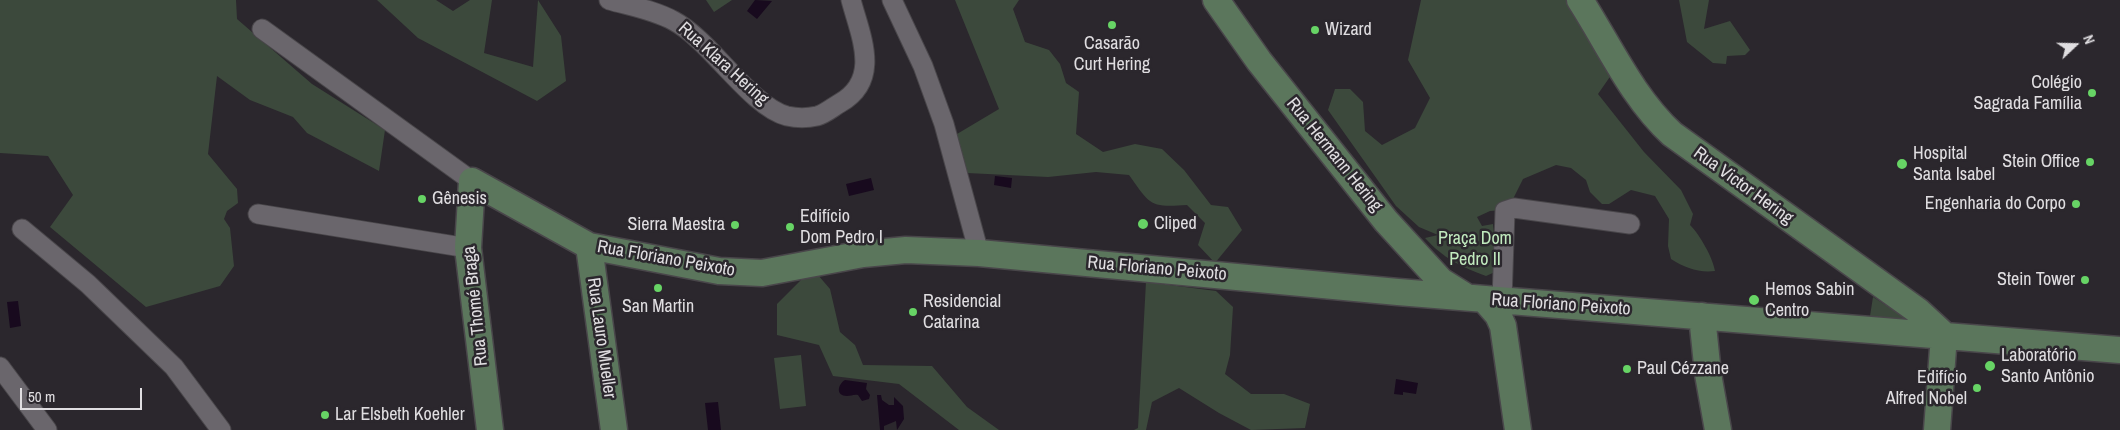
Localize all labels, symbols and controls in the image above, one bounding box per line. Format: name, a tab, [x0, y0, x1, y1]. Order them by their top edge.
street label: Rua Klara Hering	[673, 18, 773, 110]
marker: Casarão Curt Hering	[1106, 19, 1118, 31]
place label: Wizard	[1325, 19, 1372, 41]
north arrow	[2050, 20, 2100, 70]
marker: Wizard	[1309, 24, 1321, 36]
place label: Casarão Curt Hering	[1074, 33, 1150, 76]
text: N	[2079, 33, 2099, 47]
place label: Colégio Sagrada Família	[1974, 72, 2082, 115]
marker: Colégio Sagrada Família	[2086, 87, 2098, 99]
street label: Rua Hermann Hering	[1281, 94, 1387, 216]
street label: Rua Victor Hering	[1689, 143, 1797, 229]
place label: Hospital Santa Isabel	[1913, 143, 1995, 186]
place label: Stein Office	[2002, 151, 2080, 173]
marker: Stein Office	[2084, 156, 2096, 168]
marker: Hospital Santa Isabel	[1895, 157, 1909, 171]
place label: Gênesis	[432, 188, 487, 210]
marker: Gênesis	[416, 193, 428, 205]
place label: Engenharia do Corpo	[1925, 193, 2066, 215]
marker: Engenharia do Corpo	[2070, 198, 2082, 210]
place label: Edifício Dom Pedro I	[800, 206, 883, 248]
place label: Cliped	[1154, 213, 1197, 235]
place label: Sierra Maestra	[627, 214, 725, 236]
marker: Cliped	[1136, 217, 1150, 231]
marker: Sierra Maestra	[729, 219, 741, 231]
marker: Edifício Dom Pedro I	[784, 221, 796, 233]
park label: Praça Dom Pedro II	[1438, 228, 1512, 270]
street label: Rua Floriano Peixoto	[595, 236, 737, 282]
street label: Rua Thomé Braga	[459, 245, 493, 367]
street label: Rua Floriano Peixoto	[1087, 252, 1227, 286]
place label: Stein Tower	[1997, 269, 2075, 291]
marker: Stein Tower	[2079, 274, 2091, 286]
street label: Rua Lauro Mueller	[582, 276, 620, 400]
place label: Hemos Sabin Centro	[1765, 279, 1854, 322]
marker: San Martin	[652, 282, 664, 294]
street label: Rua Floriano Peixoto	[1491, 289, 1631, 321]
place label: Residencial Catarina	[923, 291, 1001, 334]
marker: Hemos Sabin Centro	[1747, 293, 1761, 307]
place label: San Martin	[622, 296, 694, 318]
marker: Residencial Catarina	[907, 306, 919, 318]
place label: Laboratório Santo Antônio	[2001, 345, 2095, 388]
place label: Paul Cézzane	[1637, 358, 1729, 380]
marker: Laboratório Santo Antônio	[1983, 359, 1997, 373]
marker: Paul Cézzane	[1621, 363, 1633, 375]
place label: Edifício Alfred Nobel	[1886, 367, 1967, 409]
scale bar	[22, 378, 145, 410]
marker: Edifício Alfred Nobel	[1971, 382, 1983, 394]
text: 50 m	[28, 386, 55, 407]
place label: Lar Elsbeth Koehler	[335, 404, 465, 426]
marker: Lar Elsbeth Koehler	[319, 409, 331, 421]

